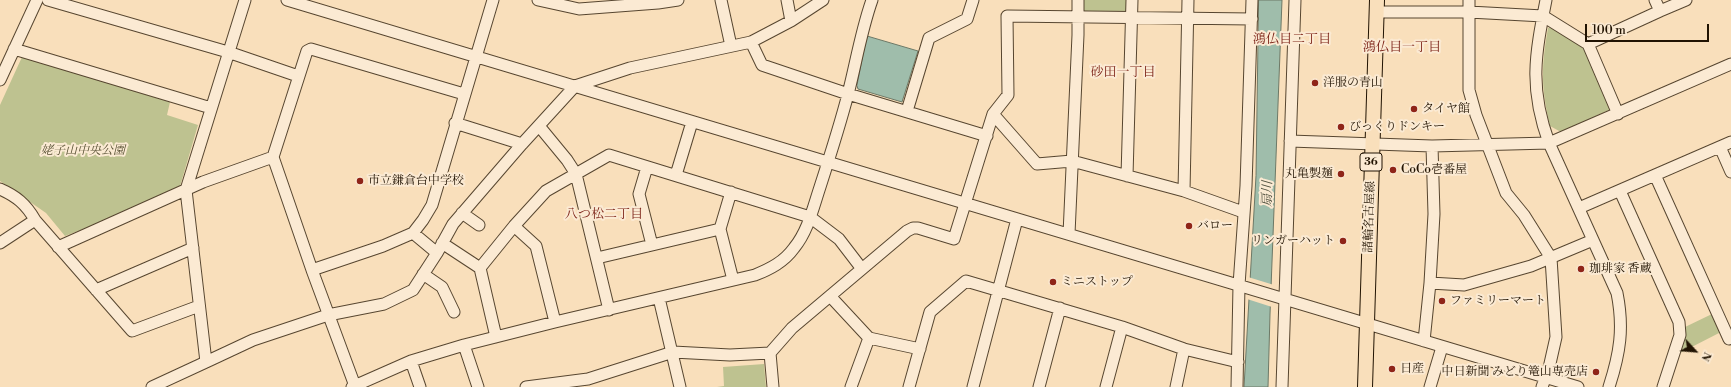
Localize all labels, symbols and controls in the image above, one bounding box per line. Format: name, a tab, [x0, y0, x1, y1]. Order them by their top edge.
scale bar	[1587, 16, 1711, 42]
text: 100 m	[1592, 23, 1626, 38]
district label: 鴻仏目二丁目	[1253, 32, 1331, 48]
district label: 鴻仏目一丁目	[1363, 40, 1441, 56]
district label: 砂田一丁目	[1091, 65, 1155, 81]
place label: 洋服の青山	[1323, 76, 1383, 90]
marker: 洋服の青山	[1310, 78, 1320, 88]
place label: タイヤ館	[1422, 102, 1470, 116]
marker: タイヤ館	[1409, 104, 1419, 114]
place label: びっくりドンキー	[1349, 120, 1445, 134]
marker: びっくりドンキー	[1336, 122, 1346, 132]
park label: 姥子山中央公園	[41, 144, 125, 158]
road number: 36	[1360, 153, 1382, 171]
place label: CoCo壱番屋	[1401, 163, 1467, 177]
marker: CoCo壱番屋	[1388, 165, 1398, 175]
place label: 丸亀製麺	[1285, 167, 1333, 181]
marker: 丸亀製麺	[1336, 169, 1346, 179]
place label: 市立鎌倉台中学校	[368, 174, 464, 188]
marker: 市立鎌倉台中学校	[355, 176, 365, 186]
water label: 扇川	[1260, 181, 1276, 207]
street label: 諸輪名古屋線	[1362, 181, 1378, 253]
district label: 八つ松二丁目	[565, 207, 643, 223]
place label: バロー	[1197, 219, 1233, 233]
marker: バロー	[1184, 221, 1194, 231]
place label: リンガーハット	[1251, 234, 1335, 248]
marker: リンガーハット	[1338, 236, 1348, 246]
place label: 珈琲家 香蔵	[1589, 262, 1651, 276]
marker: 珈琲家 香蔵	[1576, 264, 1586, 274]
place label: ミニストップ	[1061, 275, 1133, 289]
marker: ミニストップ	[1048, 277, 1058, 287]
place label: ファミリーマート	[1450, 294, 1546, 308]
marker: ファミリーマート	[1437, 296, 1447, 306]
north arrow	[1675, 331, 1715, 371]
text: N	[1698, 349, 1714, 363]
place label: 日産	[1400, 362, 1424, 376]
marker: 日産	[1387, 364, 1397, 374]
place label: 中日新聞 みどり篭山専売店	[1442, 365, 1588, 379]
marker: 中日新聞 みどり篭山専売店	[1591, 367, 1601, 377]

